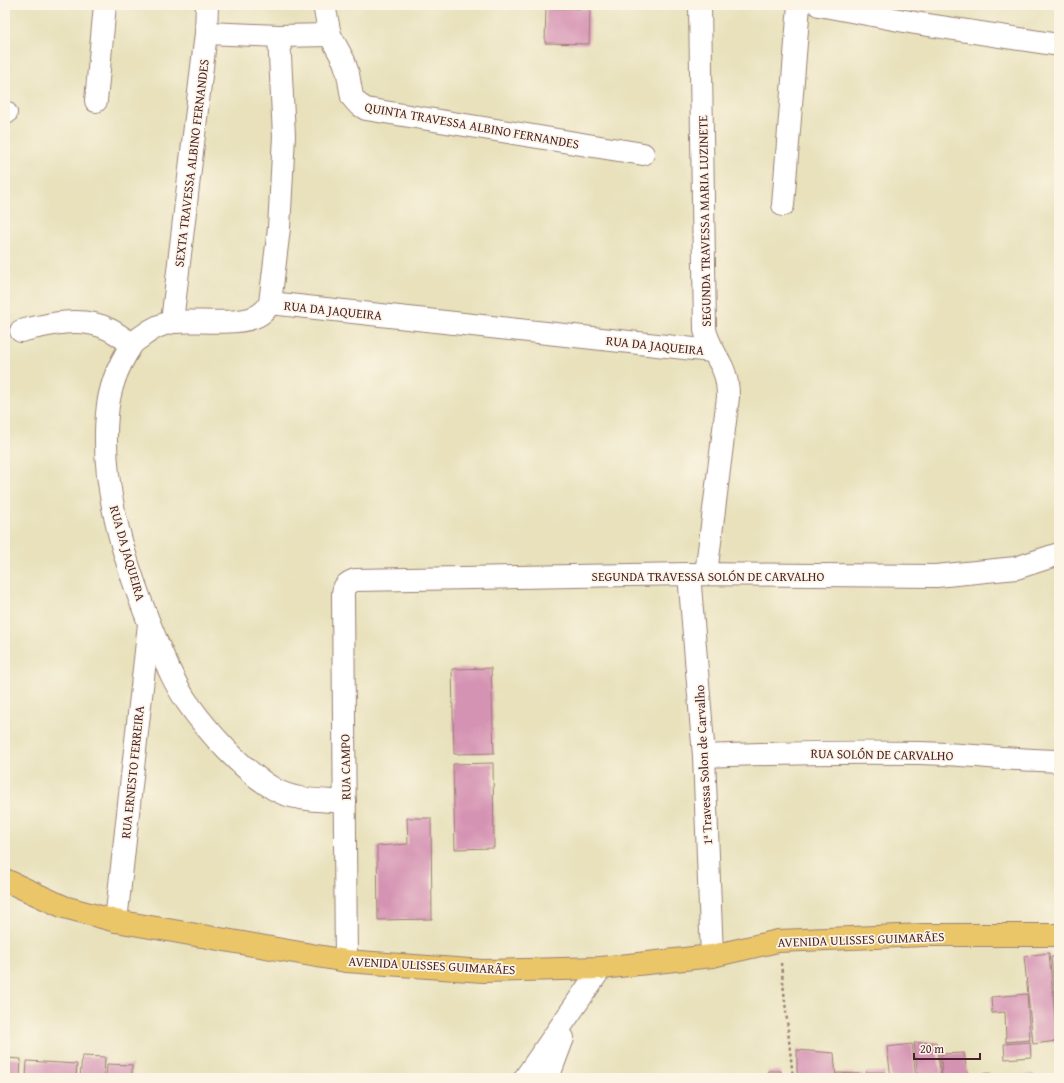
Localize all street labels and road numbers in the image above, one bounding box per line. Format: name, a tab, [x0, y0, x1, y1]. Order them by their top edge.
street label: SEXTA TRAVESSA ALBINO FERNANDES	[169, 58, 214, 268]
street label: QUINTA TRAVESSA ALBINO FERNANDES	[363, 97, 581, 154]
street label: SEGUNDA TRAVESSA MARIA LUZINETE	[693, 115, 716, 327]
street label: RUA DA JAQUEIRA	[283, 296, 383, 325]
street label: RUA DA JAQUEIRA	[605, 331, 705, 360]
street label: RUA DA JAQUEIRA	[105, 503, 150, 603]
street label: SEGUNDA TRAVESSA SOLÓN DE CARVALHO	[592, 567, 824, 586]
street label: 1ª Travessa Solon de Carvalho	[690, 684, 717, 846]
street label: RUA ERNESTO FERREIRA	[116, 705, 149, 839]
street label: RUA CAMPO	[335, 734, 356, 800]
street label: RUA SOLÓN DE CARVALHO	[810, 744, 954, 765]
street label: AVENIDA ULISSES GUIMARÃES	[777, 927, 945, 952]
street label: AVENIDA ULISSES GUIMARÃES	[348, 952, 516, 979]

